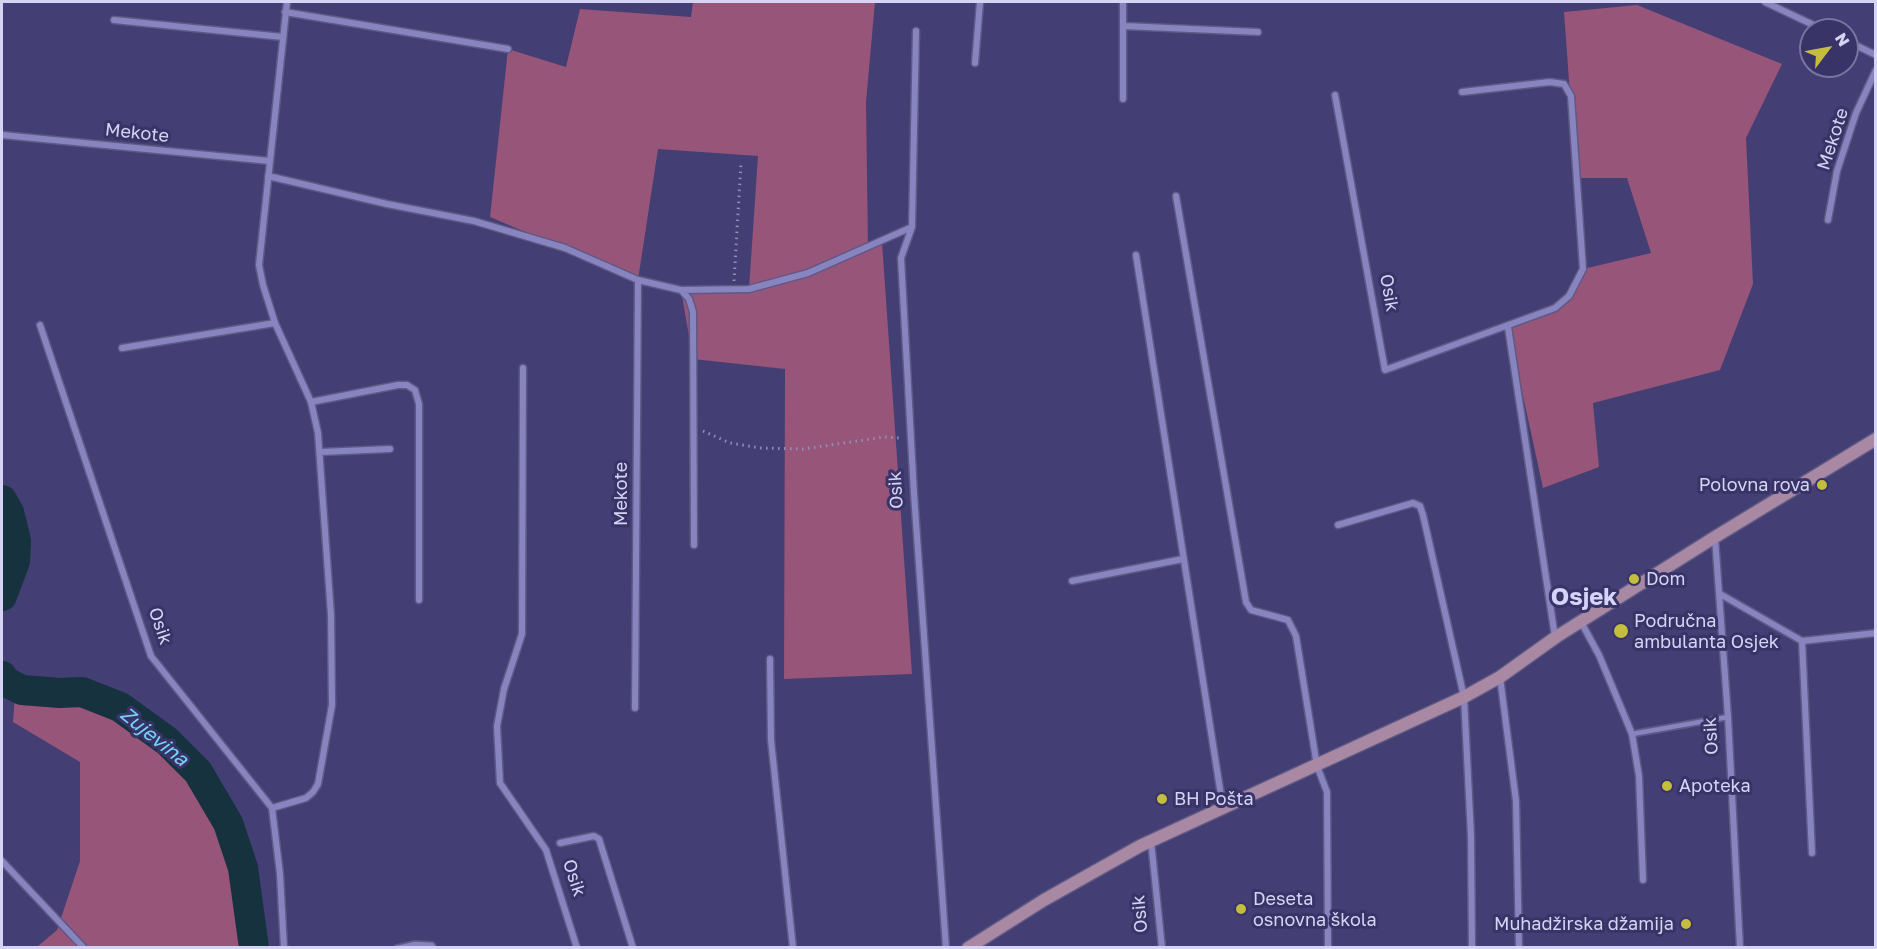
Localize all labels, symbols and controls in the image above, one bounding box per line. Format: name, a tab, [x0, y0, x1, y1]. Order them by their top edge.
north arrow	[1799, 18, 1859, 78]
text: N	[1831, 29, 1854, 50]
street label: Mekote	[1813, 105, 1853, 173]
street label: Mekote	[104, 119, 170, 147]
street label: Osik	[1375, 272, 1403, 314]
street label: Mekote	[610, 462, 632, 526]
street label: Osik	[884, 471, 908, 509]
place label: Polovna rova	[1699, 474, 1810, 496]
marker: Polovna rova	[1815, 478, 1829, 492]
place label: Dom	[1646, 568, 1685, 590]
marker: Dom	[1627, 572, 1641, 586]
district label: Osjek	[1551, 583, 1617, 611]
street label: Osik	[144, 605, 176, 647]
place label: Područna ambulanta Osjek	[1634, 610, 1779, 652]
marker: Područna ambulanta Osjek	[1612, 622, 1630, 640]
water label: Zujevina	[115, 702, 193, 772]
street label: Osik	[1699, 717, 1723, 755]
place label: Apoteka	[1679, 775, 1751, 797]
marker: Apoteka	[1660, 779, 1674, 793]
place label: BH Pošta	[1174, 788, 1254, 810]
marker: BH Pošta	[1155, 792, 1169, 806]
street label: Osik	[558, 857, 590, 899]
place label: Deseta osnovna škola	[1253, 888, 1377, 930]
street label: Osik	[1128, 894, 1152, 934]
marker: Deseta osnovna škola	[1234, 902, 1248, 916]
place label: Muhadžirska džamija	[1494, 913, 1674, 935]
marker: Muhadžirska džamija	[1679, 917, 1693, 931]

